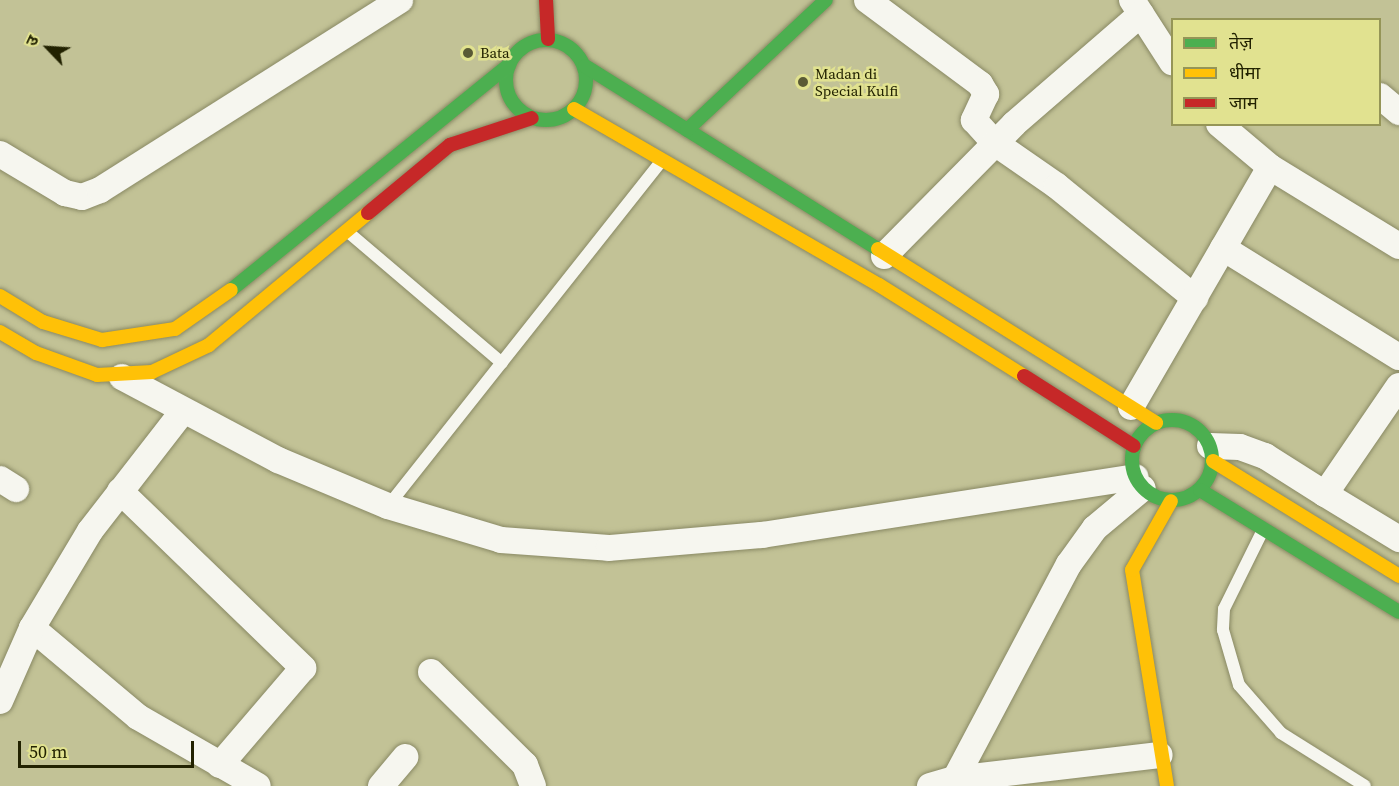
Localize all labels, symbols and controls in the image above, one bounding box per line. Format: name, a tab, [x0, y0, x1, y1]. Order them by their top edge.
north arrow	[18, 18, 78, 78]
legend	[1171, 18, 1381, 126]
text: तेज़	[1229, 30, 1253, 55]
text: उ	[20, 31, 44, 49]
place label: Bata	[480, 44, 510, 62]
marker: Bata	[461, 46, 475, 60]
text: धीमा	[1229, 60, 1260, 85]
place label: Madan di Special Kulfi	[815, 64, 898, 99]
marker: Madan di Special Kulfi	[796, 75, 810, 89]
text: जाम	[1229, 90, 1258, 115]
scale bar	[21, 729, 196, 767]
text: 50 m	[29, 739, 67, 764]

